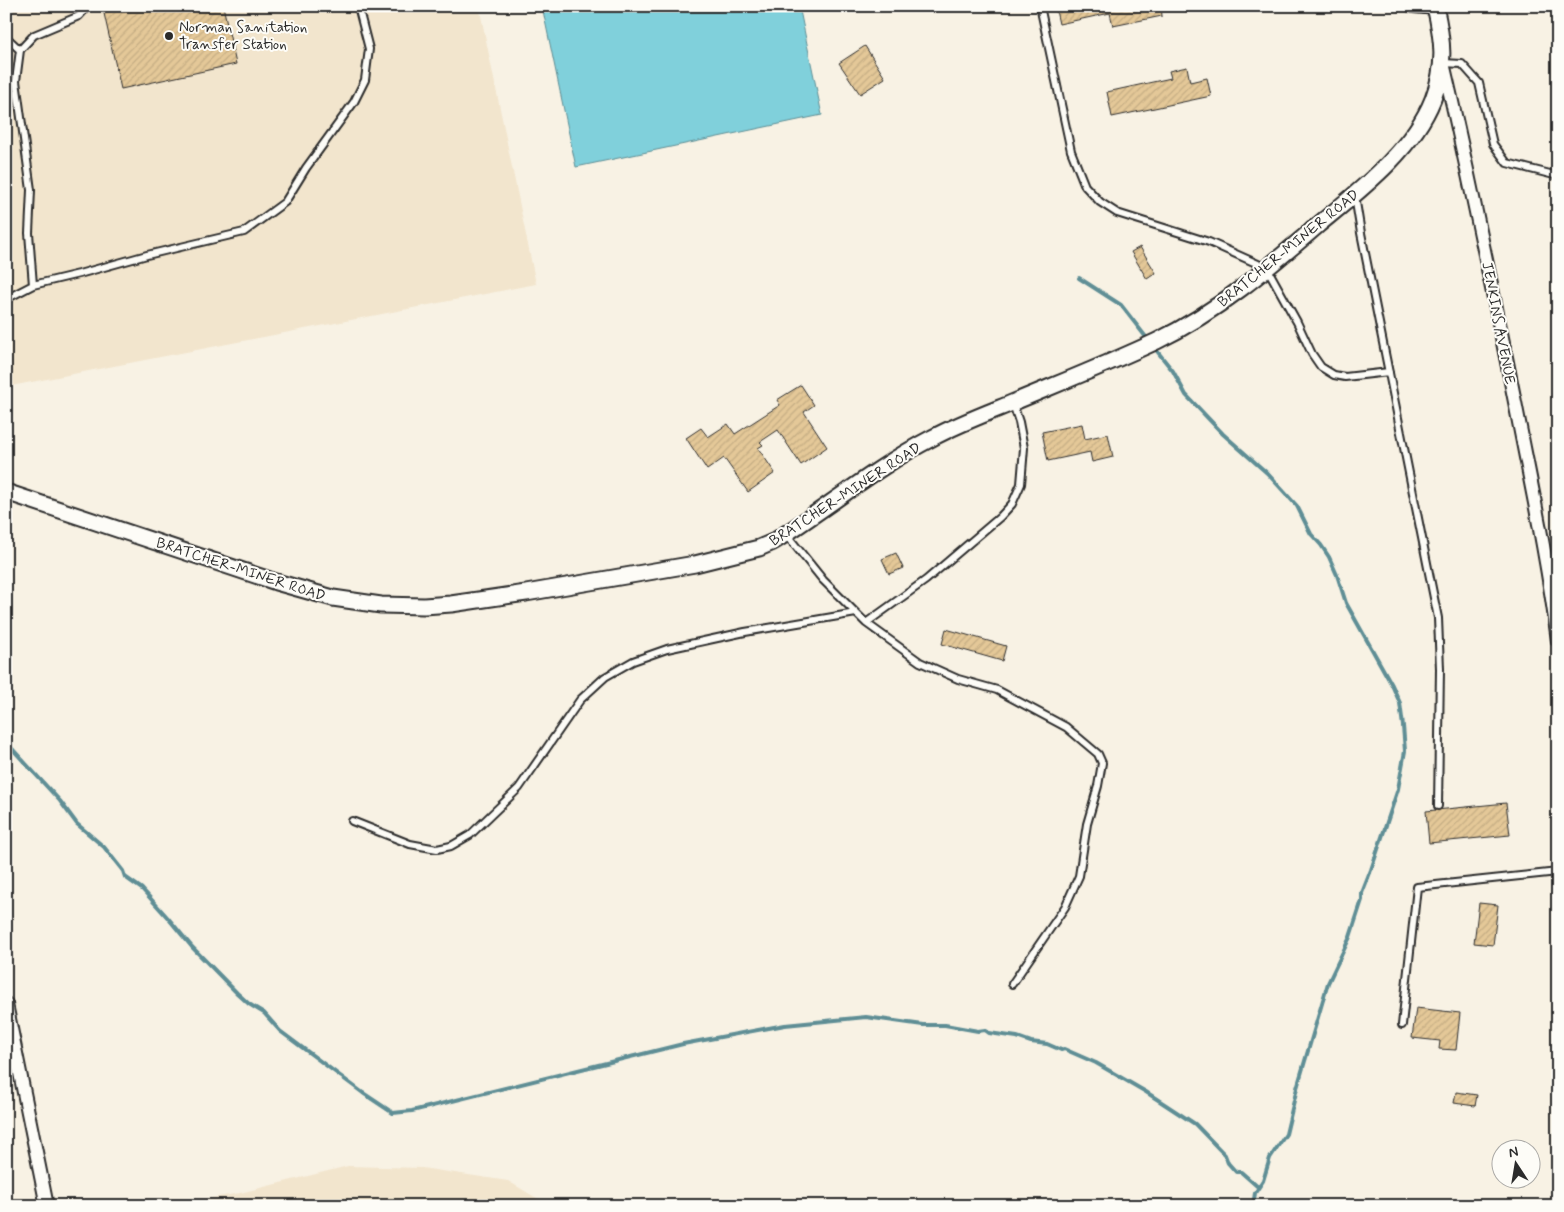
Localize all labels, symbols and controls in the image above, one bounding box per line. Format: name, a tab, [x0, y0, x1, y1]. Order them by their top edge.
place label: Norman Sanitation Transfer Station	[179, 18, 307, 55]
marker: Norman Sanitation Transfer Station	[163, 30, 175, 42]
street label: BRATCHER-MINER ROAD	[1214, 185, 1364, 312]
street label: JENKINS AVENUE	[1476, 260, 1520, 386]
street label: BRATCHER-MINER ROAD	[766, 438, 925, 551]
street label: BRATCHER-MINER ROAD	[153, 533, 328, 607]
north arrow	[1492, 1140, 1542, 1190]
text: N	[1507, 1142, 1520, 1162]

